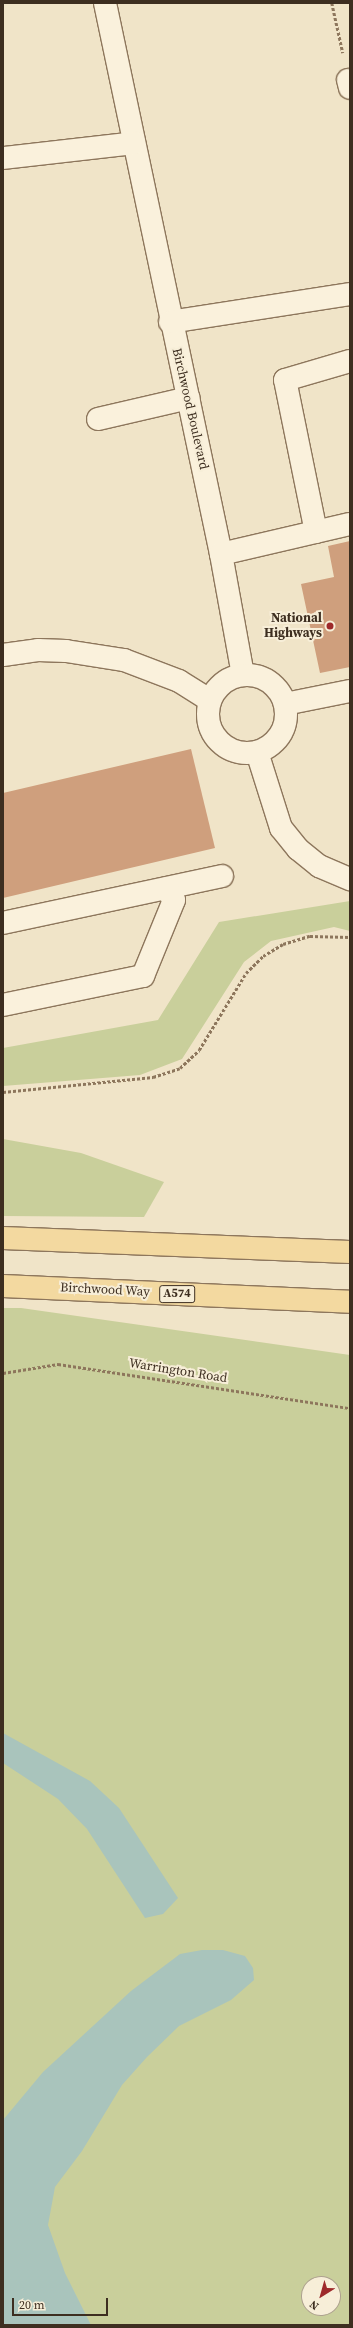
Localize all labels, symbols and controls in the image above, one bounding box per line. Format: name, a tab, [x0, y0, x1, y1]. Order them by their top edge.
street label: Birchwood Boulevard	[168, 347, 212, 471]
place label: National Highways	[264, 611, 322, 642]
marker: National Highways	[325, 621, 335, 631]
street label: Birchwood Way	[60, 1280, 150, 1300]
road number: A574	[159, 1284, 195, 1304]
street label: Warrington Road	[128, 1356, 228, 1386]
north arrow	[301, 2276, 341, 2316]
scale bar	[14, 2290, 110, 2316]
text: 20 m	[19, 2297, 45, 2313]
text: N	[306, 2297, 322, 2314]

